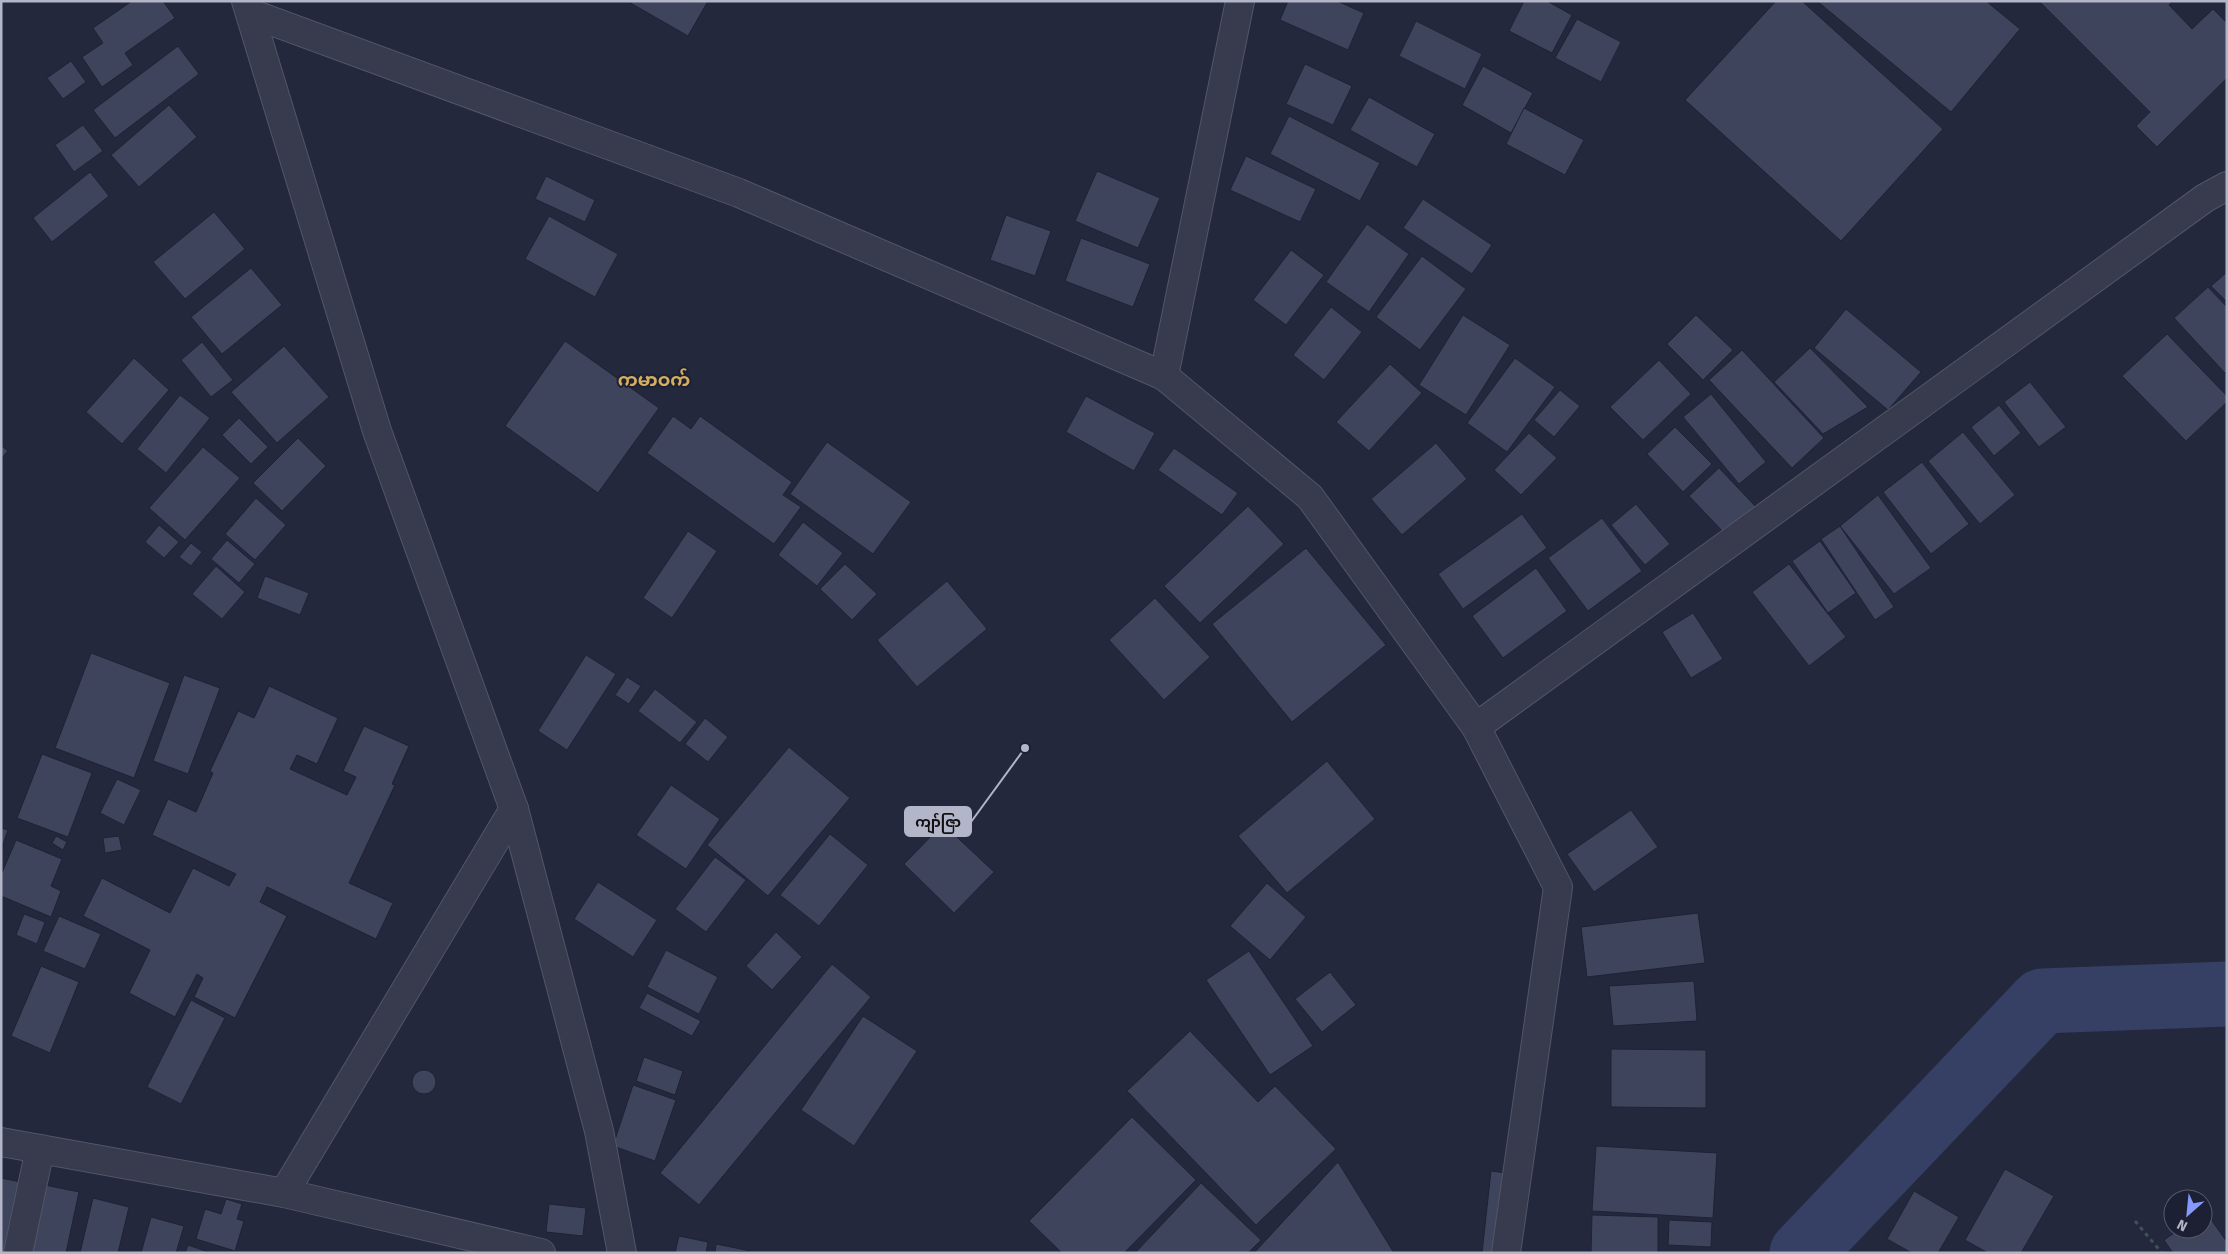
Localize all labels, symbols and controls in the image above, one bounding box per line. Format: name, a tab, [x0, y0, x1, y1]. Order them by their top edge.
district label: ကမာဝက်	[618, 368, 690, 391]
callout: ကျာ်ဇြာ	[905, 807, 971, 836]
text: ကျာ်ဇြာ	[915, 812, 961, 834]
north arrow	[2163, 1189, 2213, 1239]
text: N	[2174, 1215, 2190, 1235]

